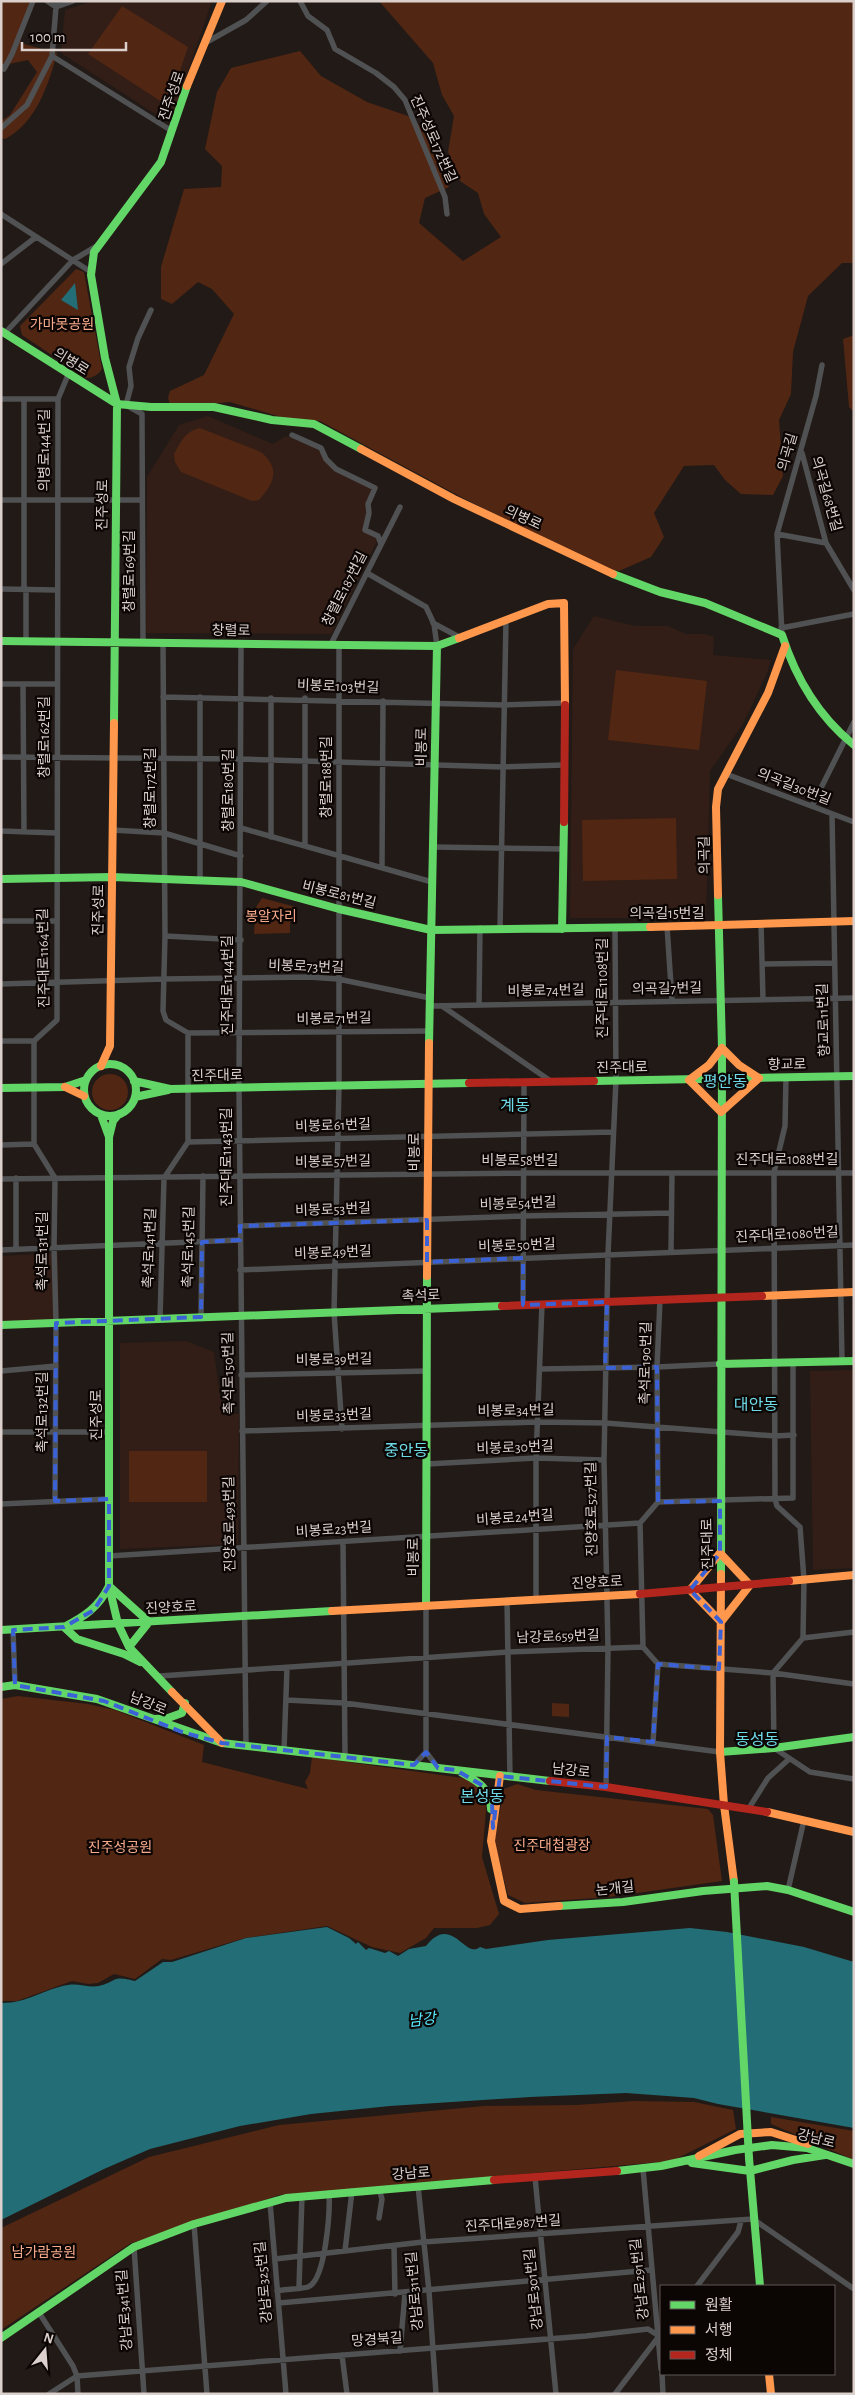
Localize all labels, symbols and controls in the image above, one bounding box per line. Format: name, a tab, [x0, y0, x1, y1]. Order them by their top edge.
scale bar	[22, 20, 126, 52]
text: 100 m	[30, 30, 65, 45]
street label: 진주성로	[156, 69, 187, 123]
street label: 진주성로172번길	[407, 93, 459, 185]
park label: 가마못공원	[30, 317, 94, 332]
street label: 의병로	[51, 345, 92, 378]
street label: 의병로144번길	[37, 409, 52, 491]
street label: 의곡길	[775, 431, 800, 473]
street label: 의곡길68번길	[809, 454, 844, 533]
street label: 진주성로	[95, 479, 110, 531]
street label: 의병로	[503, 503, 544, 533]
street label: 창렬로169번길	[122, 530, 137, 612]
street label: 창렬로187번길	[319, 549, 370, 629]
street label: 창렬로	[212, 623, 251, 638]
street label: 비봉로103번길	[297, 678, 379, 695]
street label: 창렬로162번길	[37, 696, 52, 778]
street label: 비봉로	[414, 727, 429, 766]
street label: 창렬로188번길	[319, 736, 334, 818]
street label: 창렬로172번길	[143, 747, 158, 829]
street label: 창렬로180번길	[221, 748, 236, 832]
street label: 의곡길30번길	[755, 766, 833, 807]
street label: 의곡길	[697, 836, 712, 874]
street label: 비봉로81번길	[301, 878, 378, 911]
street label: 진주성로	[91, 884, 106, 936]
street label: 의곡길15번길	[629, 906, 705, 921]
street label: 진주대로1164번길	[35, 908, 52, 1008]
park label: 봉알자리	[245, 909, 297, 924]
street label: 진주대로1144번길	[220, 935, 235, 1035]
street label: 진주대로1108번길	[595, 938, 610, 1038]
street label: 비봉로73번길	[268, 958, 344, 975]
street label: 의곡길7번길	[632, 980, 702, 997]
street label: 비봉로74번길	[507, 982, 585, 999]
street label: 향교로11번길	[815, 983, 832, 1057]
street label: 비봉로71번길	[296, 1010, 372, 1027]
street label: 향교로	[768, 1057, 807, 1072]
street label: 진주대로	[596, 1060, 648, 1075]
street label: 진주대로	[191, 1068, 243, 1083]
district label: 평안동	[703, 1074, 747, 1090]
district label: 계동	[500, 1098, 530, 1114]
street label: 진주대로1143번길	[219, 1107, 234, 1207]
street label: 비봉로61번길	[295, 1117, 371, 1134]
street label: 비봉로	[407, 1133, 422, 1171]
street label: 진주대로1088번길	[736, 1152, 838, 1167]
street label: 비봉로57번길	[295, 1153, 371, 1170]
street label: 비봉로58번길	[482, 1153, 558, 1168]
street label: 비봉로54번길	[479, 1195, 557, 1212]
street label: 비봉로53번길	[295, 1201, 371, 1218]
street label: 촉석로145번길	[180, 1206, 197, 1288]
street label: 촉석로141번길	[141, 1207, 158, 1289]
street label: 촉석로131번길	[35, 1211, 50, 1291]
street label: 진주대로1080번길	[735, 1224, 839, 1245]
street label: 비봉로50번길	[478, 1237, 556, 1254]
street label: 비봉로49번길	[294, 1244, 372, 1261]
street label: 촉석로	[401, 1287, 441, 1304]
street label: 촉석로190번길	[637, 1321, 654, 1405]
street label: 촉석로150번길	[220, 1332, 237, 1414]
street label: 비봉로39번길	[295, 1351, 372, 1368]
street label: 촉석로132번길	[35, 1371, 50, 1453]
street label: 진주성로	[89, 1389, 104, 1441]
district label: 대안동	[734, 1397, 778, 1413]
street label: 비봉로34번길	[477, 1402, 555, 1419]
street label: 비봉로33번길	[296, 1407, 372, 1424]
street label: 비봉로30번길	[476, 1439, 554, 1456]
district label: 중안동	[384, 1443, 428, 1459]
street label: 진양호로527번길	[583, 1461, 600, 1557]
street label: 진양호로493번길	[221, 1476, 238, 1572]
street label: 비봉로24번길	[476, 1507, 554, 1528]
street label: 진주대로	[700, 1518, 715, 1570]
street label: 비봉로23번길	[295, 1519, 373, 1540]
street label: 비봉로	[406, 1538, 421, 1576]
street label: 진양호로	[571, 1574, 623, 1591]
street label: 진양호로	[145, 1599, 197, 1616]
street label: 남강로659번길	[516, 1628, 600, 1645]
street label: 남강로	[127, 1689, 169, 1718]
district label: 동성동	[735, 1732, 779, 1748]
street label: 남강로	[551, 1761, 591, 1780]
district label: 본성동	[460, 1789, 504, 1805]
park label: 진주대첩광장	[513, 1838, 591, 1853]
park label: 진주성공원	[88, 1840, 152, 1855]
street label: 논개길	[595, 1879, 635, 1898]
water label: 남강	[407, 2010, 439, 2029]
street label: 강남로	[796, 2127, 837, 2150]
street label: 강남로	[391, 2165, 431, 2182]
street label: 진주대로987번길	[464, 2213, 562, 2234]
street label: 강남로291번길	[628, 2237, 651, 2321]
street label: 강남로325번길	[252, 2240, 275, 2324]
park label: 남가람공원	[12, 2245, 76, 2260]
street label: 강남로301번길	[522, 2247, 545, 2331]
street label: 강남로311번길	[404, 2251, 425, 2331]
street label: 강남로341번길	[114, 2269, 135, 2351]
legend	[660, 2285, 835, 2375]
text: 원활	[705, 2297, 733, 2313]
text: 서행	[705, 2322, 733, 2338]
north arrow	[20, 2325, 70, 2375]
text: N	[42, 2330, 55, 2347]
street label: 망경북길	[351, 2330, 403, 2349]
text: 정체	[705, 2347, 733, 2363]

